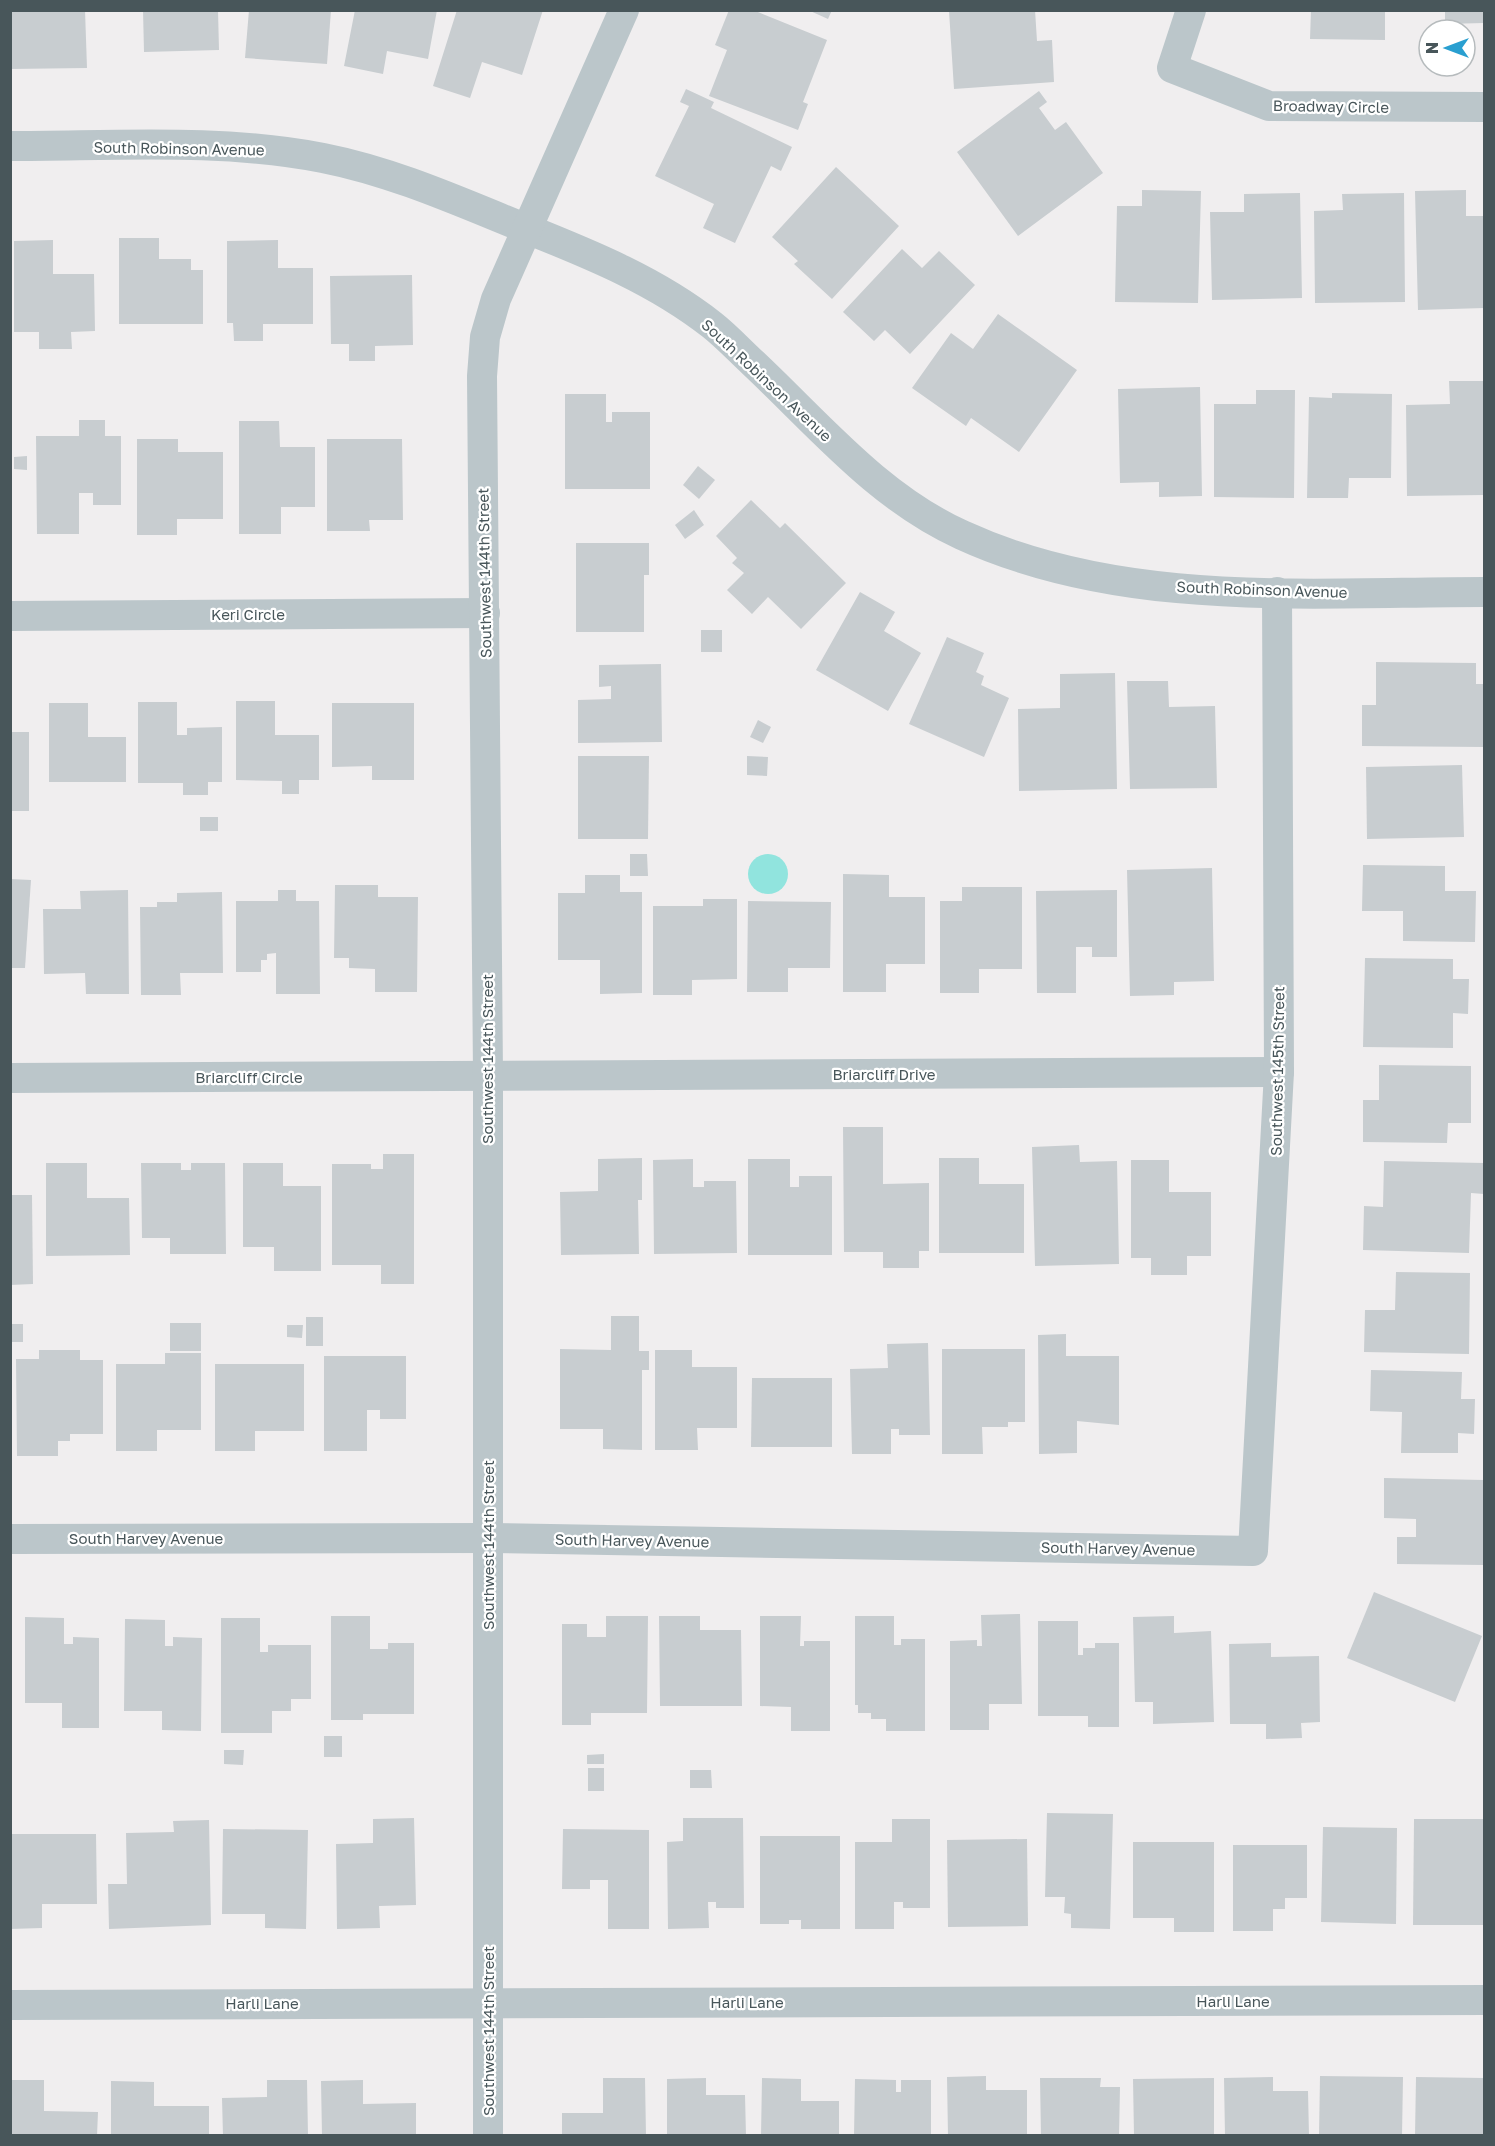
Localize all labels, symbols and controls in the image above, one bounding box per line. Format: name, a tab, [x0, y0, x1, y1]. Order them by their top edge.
north arrow	[1417, 18, 1477, 78]
text: N	[1422, 42, 1442, 54]
street label: Broadway Circle	[1273, 96, 1389, 116]
street label: South Robinson Avenue	[93, 138, 265, 158]
street label: South Robinson Avenue	[698, 315, 836, 445]
street label: Southwest 144th Street	[474, 488, 494, 658]
street label: South Robinson Avenue	[1176, 577, 1348, 601]
street label: Keri Circle	[211, 605, 285, 623]
street label: Southwest 144th Street	[478, 974, 496, 1144]
street label: Southwest 145th Street	[1267, 986, 1287, 1156]
street label: Briarcliff Drive	[832, 1065, 936, 1083]
street label: Briarcliff Circle	[195, 1068, 303, 1086]
street label: Southwest 144th Street	[479, 1460, 497, 1630]
street label: South Harvey Avenue	[69, 1529, 224, 1547]
street label: South Harvey Avenue	[555, 1530, 710, 1550]
street label: South Harvey Avenue	[1041, 1538, 1196, 1558]
street label: Southwest 144th Street	[479, 1946, 497, 2116]
street label: Harli Lane	[1196, 1992, 1270, 2010]
street label: Harli Lane	[710, 1993, 784, 2011]
street label: Harli Lane	[225, 1994, 299, 2012]

